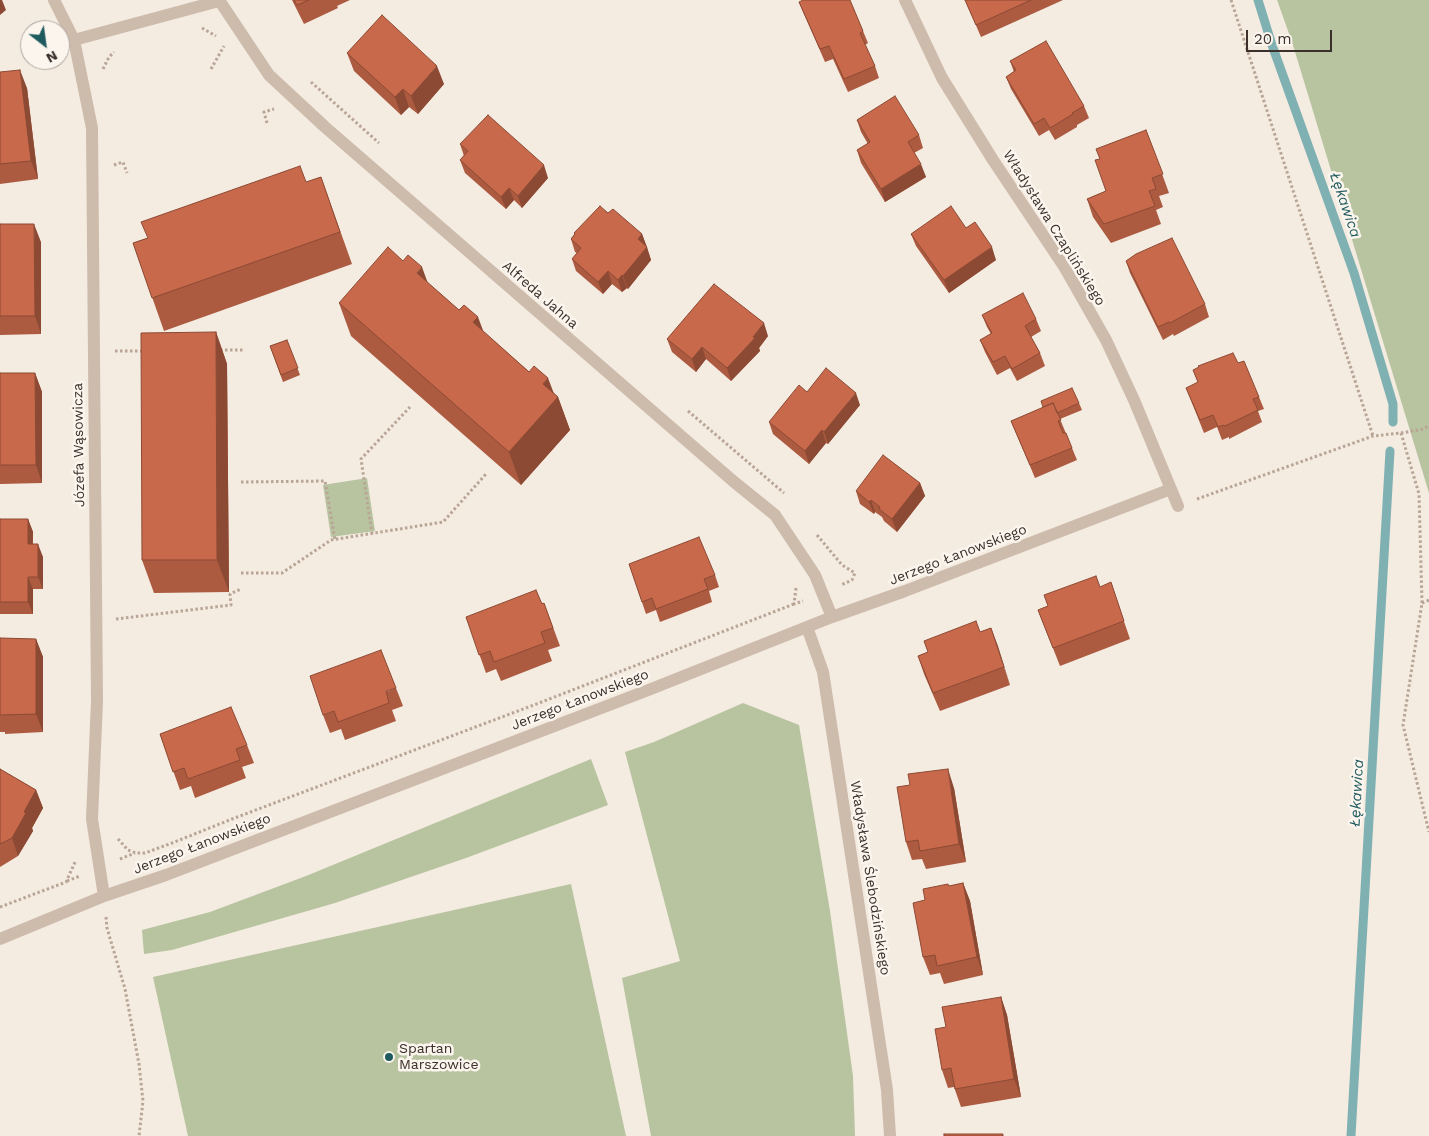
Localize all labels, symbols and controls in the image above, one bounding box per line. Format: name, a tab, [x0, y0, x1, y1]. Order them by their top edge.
north arrow	[20, 20, 70, 70]
scale bar	[1249, 20, 1335, 52]
text: 20 m	[1254, 30, 1292, 48]
text: N	[44, 48, 60, 67]
street label: Władysława Czaplińskiego	[999, 147, 1109, 309]
water label: Łękawica	[1325, 170, 1365, 240]
street label: Alfreda Jahna	[499, 258, 581, 332]
street label: Józefa Wąsowicza	[70, 383, 88, 507]
street label: Jerzego Łanowskiego	[887, 521, 1029, 589]
street label: Jerzego Łanowskiego	[509, 666, 651, 734]
water label: Łękawica	[1346, 759, 1368, 827]
street label: Władysława Ślebodzińskiego	[846, 779, 894, 977]
street label: Jerzego Łanowskiego	[131, 810, 273, 878]
place label: Spartan Marszowice	[399, 1041, 478, 1074]
marker: Spartan Marszowice	[383, 1051, 395, 1063]

